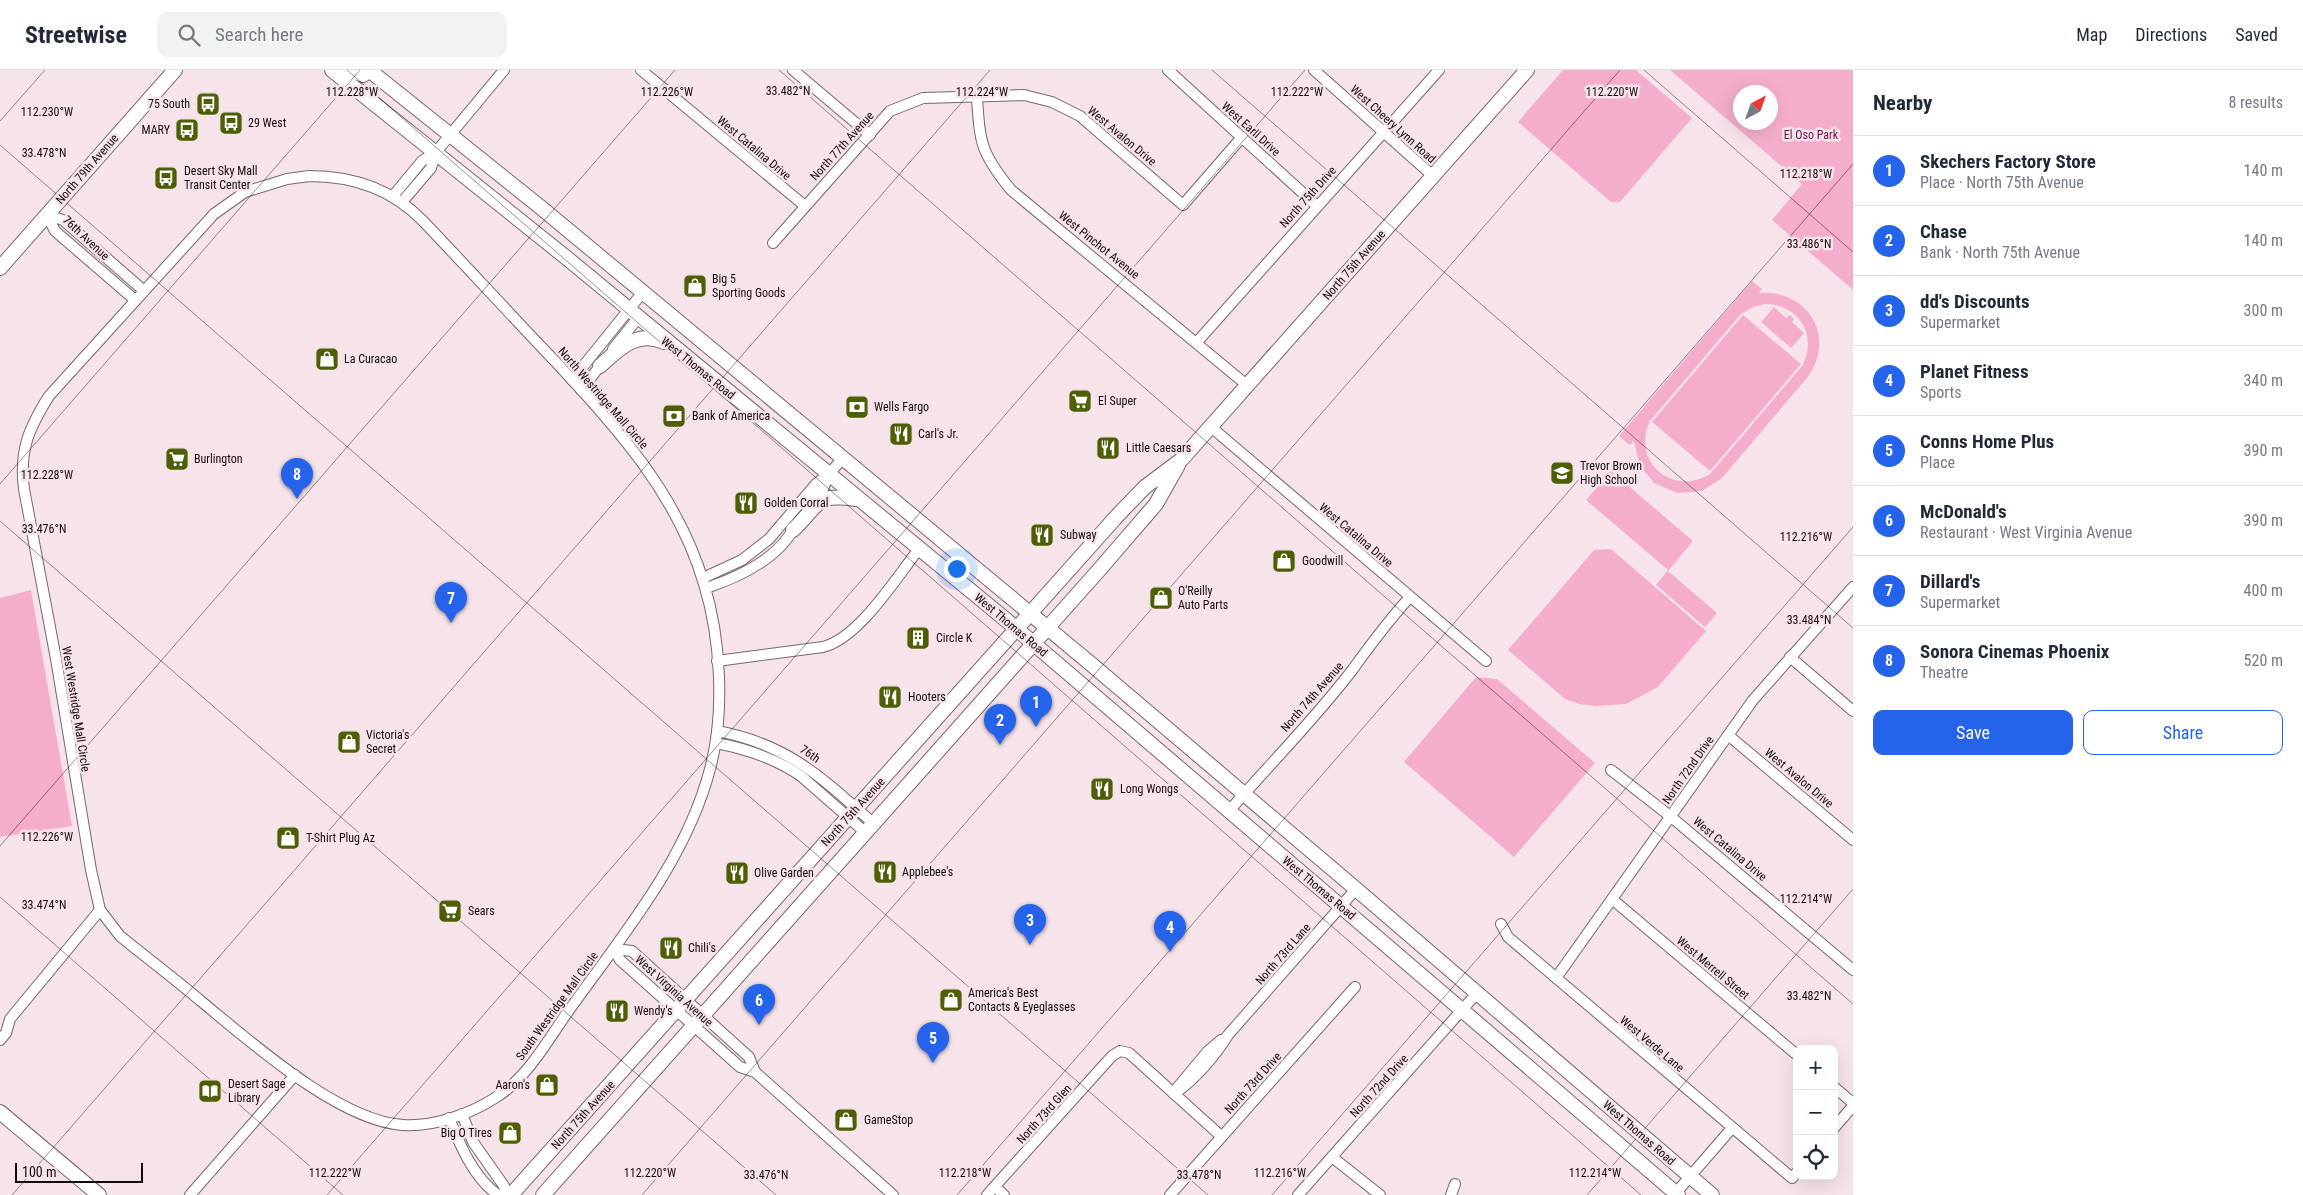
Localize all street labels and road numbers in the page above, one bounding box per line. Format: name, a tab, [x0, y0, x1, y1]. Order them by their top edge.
street label: West Cheery Lynn Road	[1347, 82, 1439, 166]
street label: West Earll Drive	[1219, 99, 1283, 159]
street label: West Avalon Drive	[1085, 103, 1159, 169]
street label: North 77th Avenue	[807, 108, 877, 183]
street label: West Catalina Drive	[714, 113, 794, 183]
street label: North 79th Avenue	[53, 131, 121, 207]
street label: North 75th Drive	[1277, 163, 1339, 230]
street label: West Pinchot Avenue	[1056, 208, 1142, 282]
street label: 76th Avenue	[60, 213, 112, 263]
street label: North 75th Avenue	[1320, 227, 1388, 303]
street label: West Thomas Road	[658, 334, 738, 402]
street label: North Westridge Mall Circle	[555, 344, 651, 452]
street label: West Catalina Drive	[1316, 500, 1396, 570]
street label: West Thomas Road	[972, 590, 1051, 660]
street label: West Westridge Mall Circle	[59, 645, 93, 773]
street label: North 74th Avenue	[1278, 659, 1346, 735]
street label: North 72nd Drive	[1659, 733, 1717, 807]
street label: 76th	[797, 742, 823, 766]
street label: West Avalon Drive	[1762, 745, 1836, 811]
street label: North 75th Avenue	[818, 774, 888, 849]
street label: West Catalina Drive	[1690, 814, 1770, 884]
street label: West Thomas Road	[1280, 853, 1359, 923]
street label: North 73rd Lane	[1253, 920, 1314, 987]
street label: West Merrell Street	[1674, 934, 1752, 1003]
street label: South Westridge Mall Circle	[513, 949, 601, 1063]
street label: West Virginia Avenue	[632, 952, 716, 1030]
street label: West Verde Lane	[1617, 1013, 1687, 1075]
street label: North 73rd Drive	[1222, 1049, 1284, 1117]
street label: North 72nd Drive	[1347, 1051, 1411, 1120]
street label: North 75th Avenue	[548, 1077, 618, 1152]
street label: North 73rd Glen	[1014, 1081, 1074, 1147]
street label: West Thomas Road	[1600, 1098, 1678, 1168]

